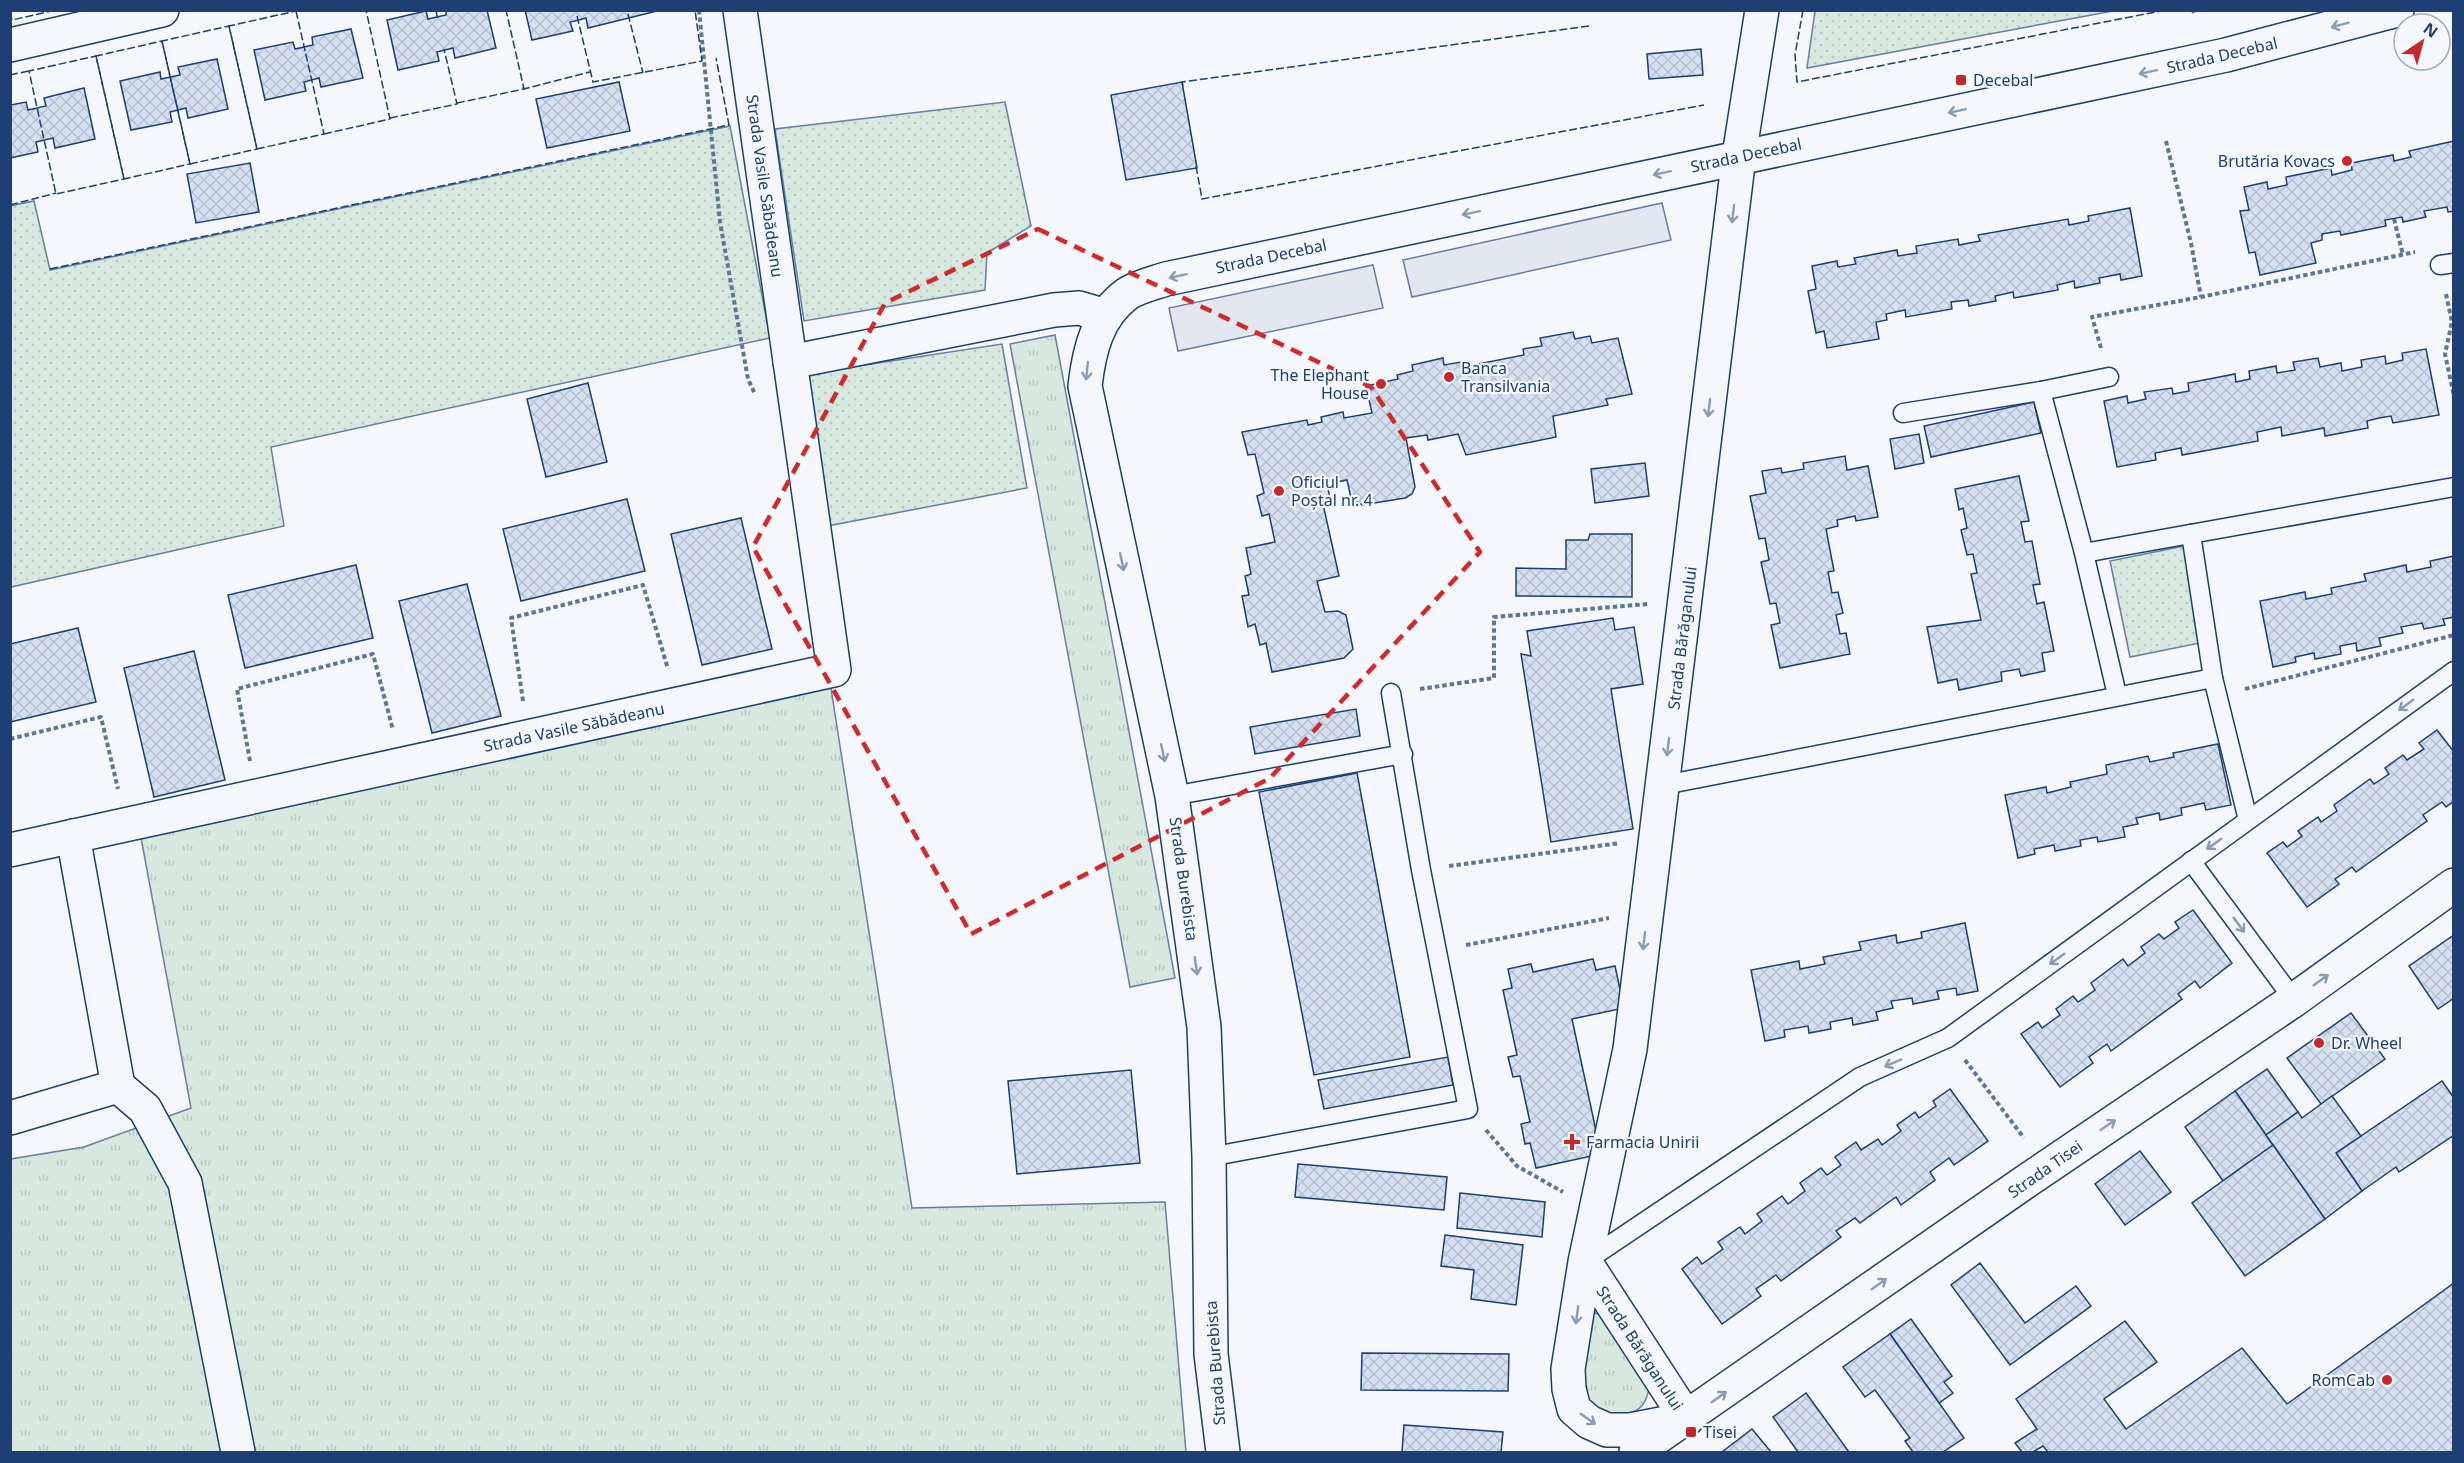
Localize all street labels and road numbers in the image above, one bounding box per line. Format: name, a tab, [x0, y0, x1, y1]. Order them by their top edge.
street label: Strada Decebal	[2164, 32, 2280, 78]
street label: Strada Vasile Săbădeanu	[741, 93, 789, 279]
street label: Strada Decebal	[1688, 132, 1804, 178]
street label: Strada Decebal	[1213, 233, 1329, 279]
street label: Strada Bărăganului	[1662, 565, 1702, 711]
street label: Strada Vasile Săbădeanu	[482, 697, 666, 757]
street label: Strada Burebista	[1164, 816, 1204, 942]
street label: Strada Tisei	[2003, 1135, 2087, 1203]
street label: Strada Bărăganului	[1592, 1282, 1688, 1414]
street label: Strada Burebista	[1200, 1300, 1230, 1426]

